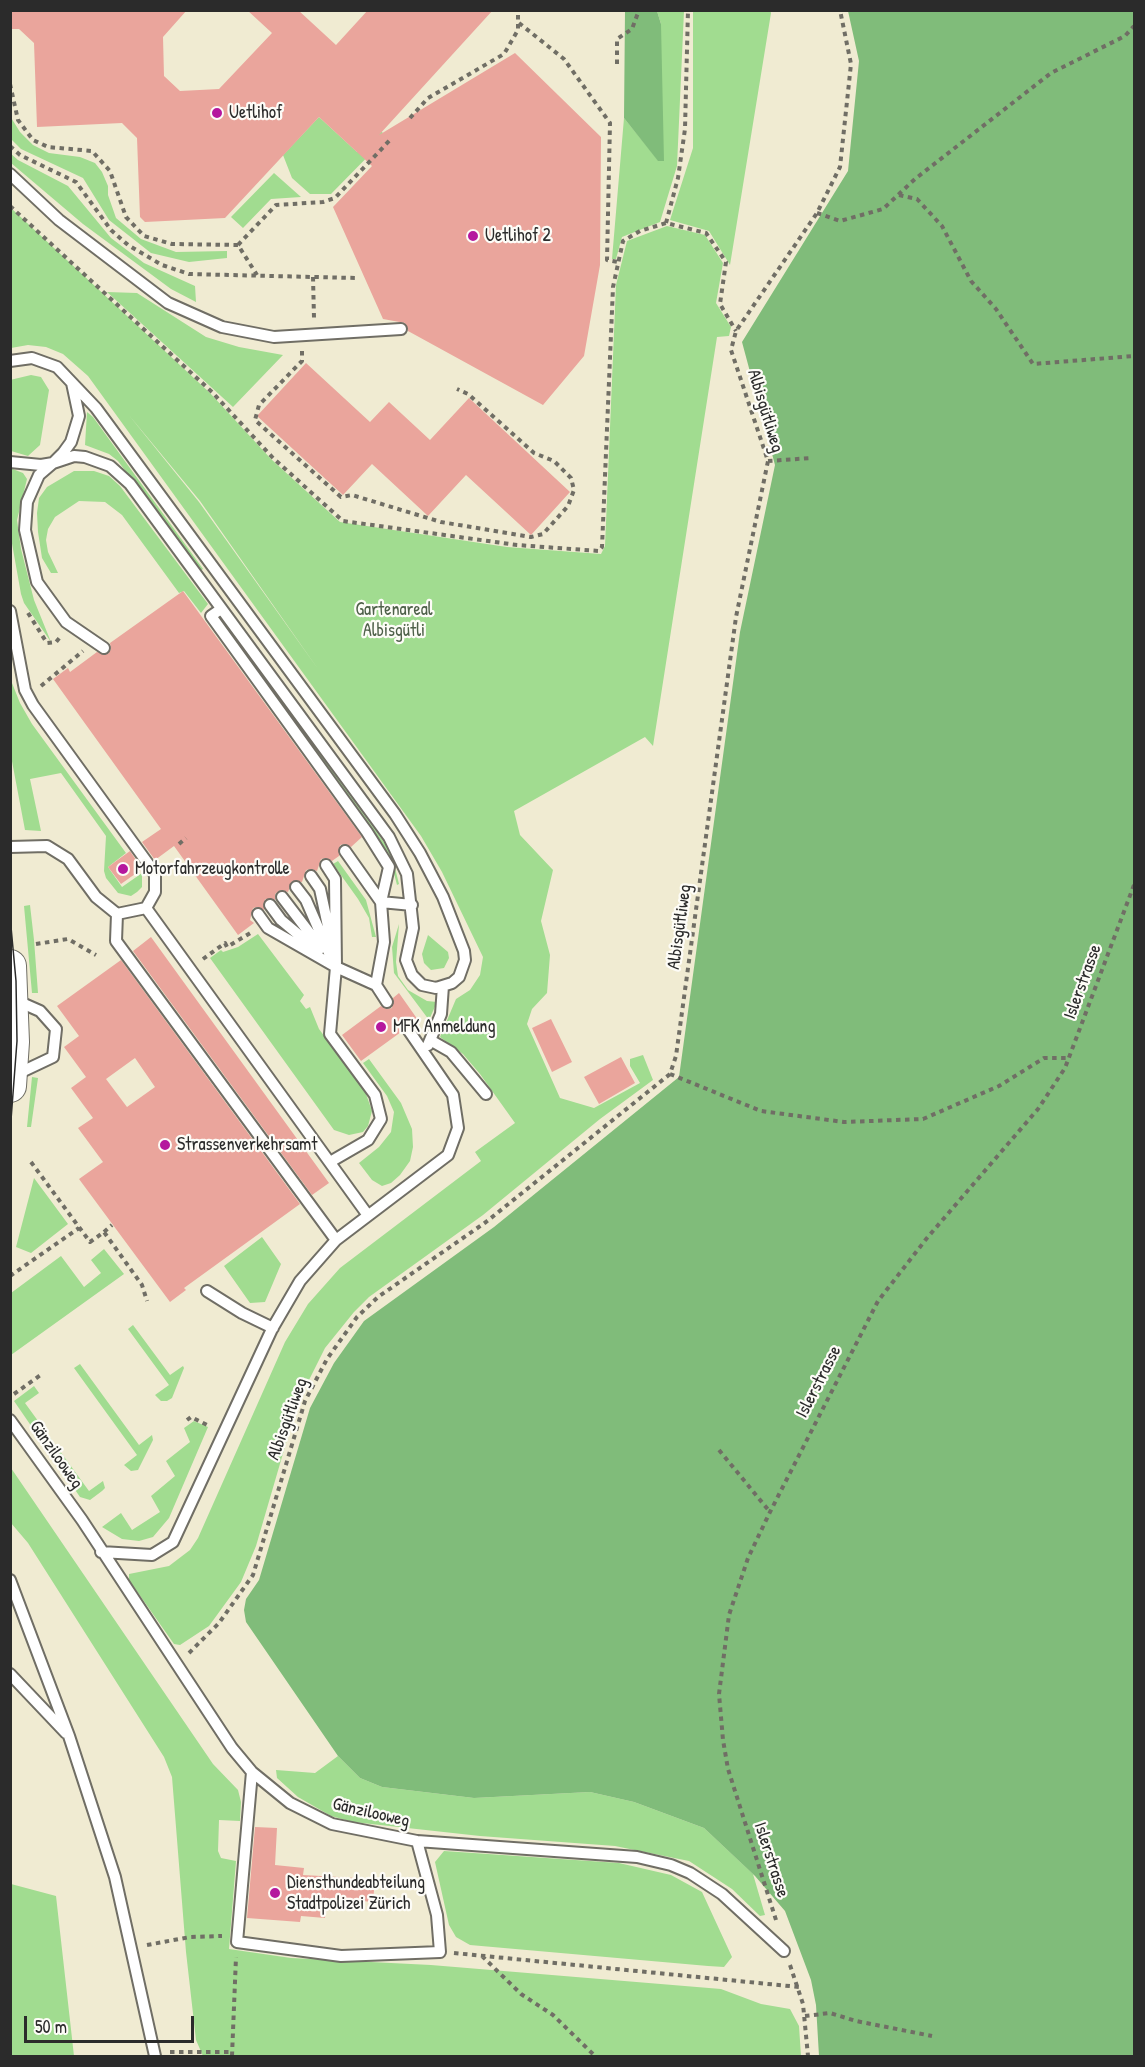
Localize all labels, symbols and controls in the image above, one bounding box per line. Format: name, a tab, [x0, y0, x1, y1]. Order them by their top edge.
place label: Uetlihof	[229, 102, 282, 124]
marker: Uetlihof	[210, 106, 224, 120]
place label: Uetlihof 2	[485, 225, 551, 247]
marker: Uetlihof 2	[466, 229, 480, 243]
street label: Albisgütliweg	[742, 367, 788, 455]
park label: Gartenareal Albisgütli	[355, 599, 433, 642]
place label: Motorfahrzeugkontrolle	[135, 858, 290, 880]
marker: Motorfahrzeugkontrolle	[116, 862, 130, 876]
street label: Albisgütliweg	[663, 883, 697, 971]
street label: Islerstrasse	[1059, 942, 1107, 1022]
place label: MFK Anmeldung	[393, 1016, 495, 1038]
marker: MFK Anmeldung	[374, 1020, 388, 1034]
place label: Strassenverkehrsamt	[177, 1134, 317, 1156]
marker: Strassenverkehrsamt	[158, 1138, 172, 1152]
street label: Islerstrasse	[792, 1342, 846, 1422]
street label: Albisgütliweg	[263, 1375, 313, 1463]
street label: Gänzilooweg	[25, 1417, 87, 1493]
street label: Gänzilooweg	[330, 1794, 412, 1832]
street label: Islerstrasse	[749, 1819, 793, 1901]
place label: Diensthundeabteilung Stadtpolizei Zürich	[287, 1872, 425, 1914]
marker: Diensthundeabteilung Stadtpolizei Zürich	[268, 1886, 282, 1900]
scale bar	[27, 2004, 196, 2042]
text: 50 m	[35, 2014, 67, 2039]

